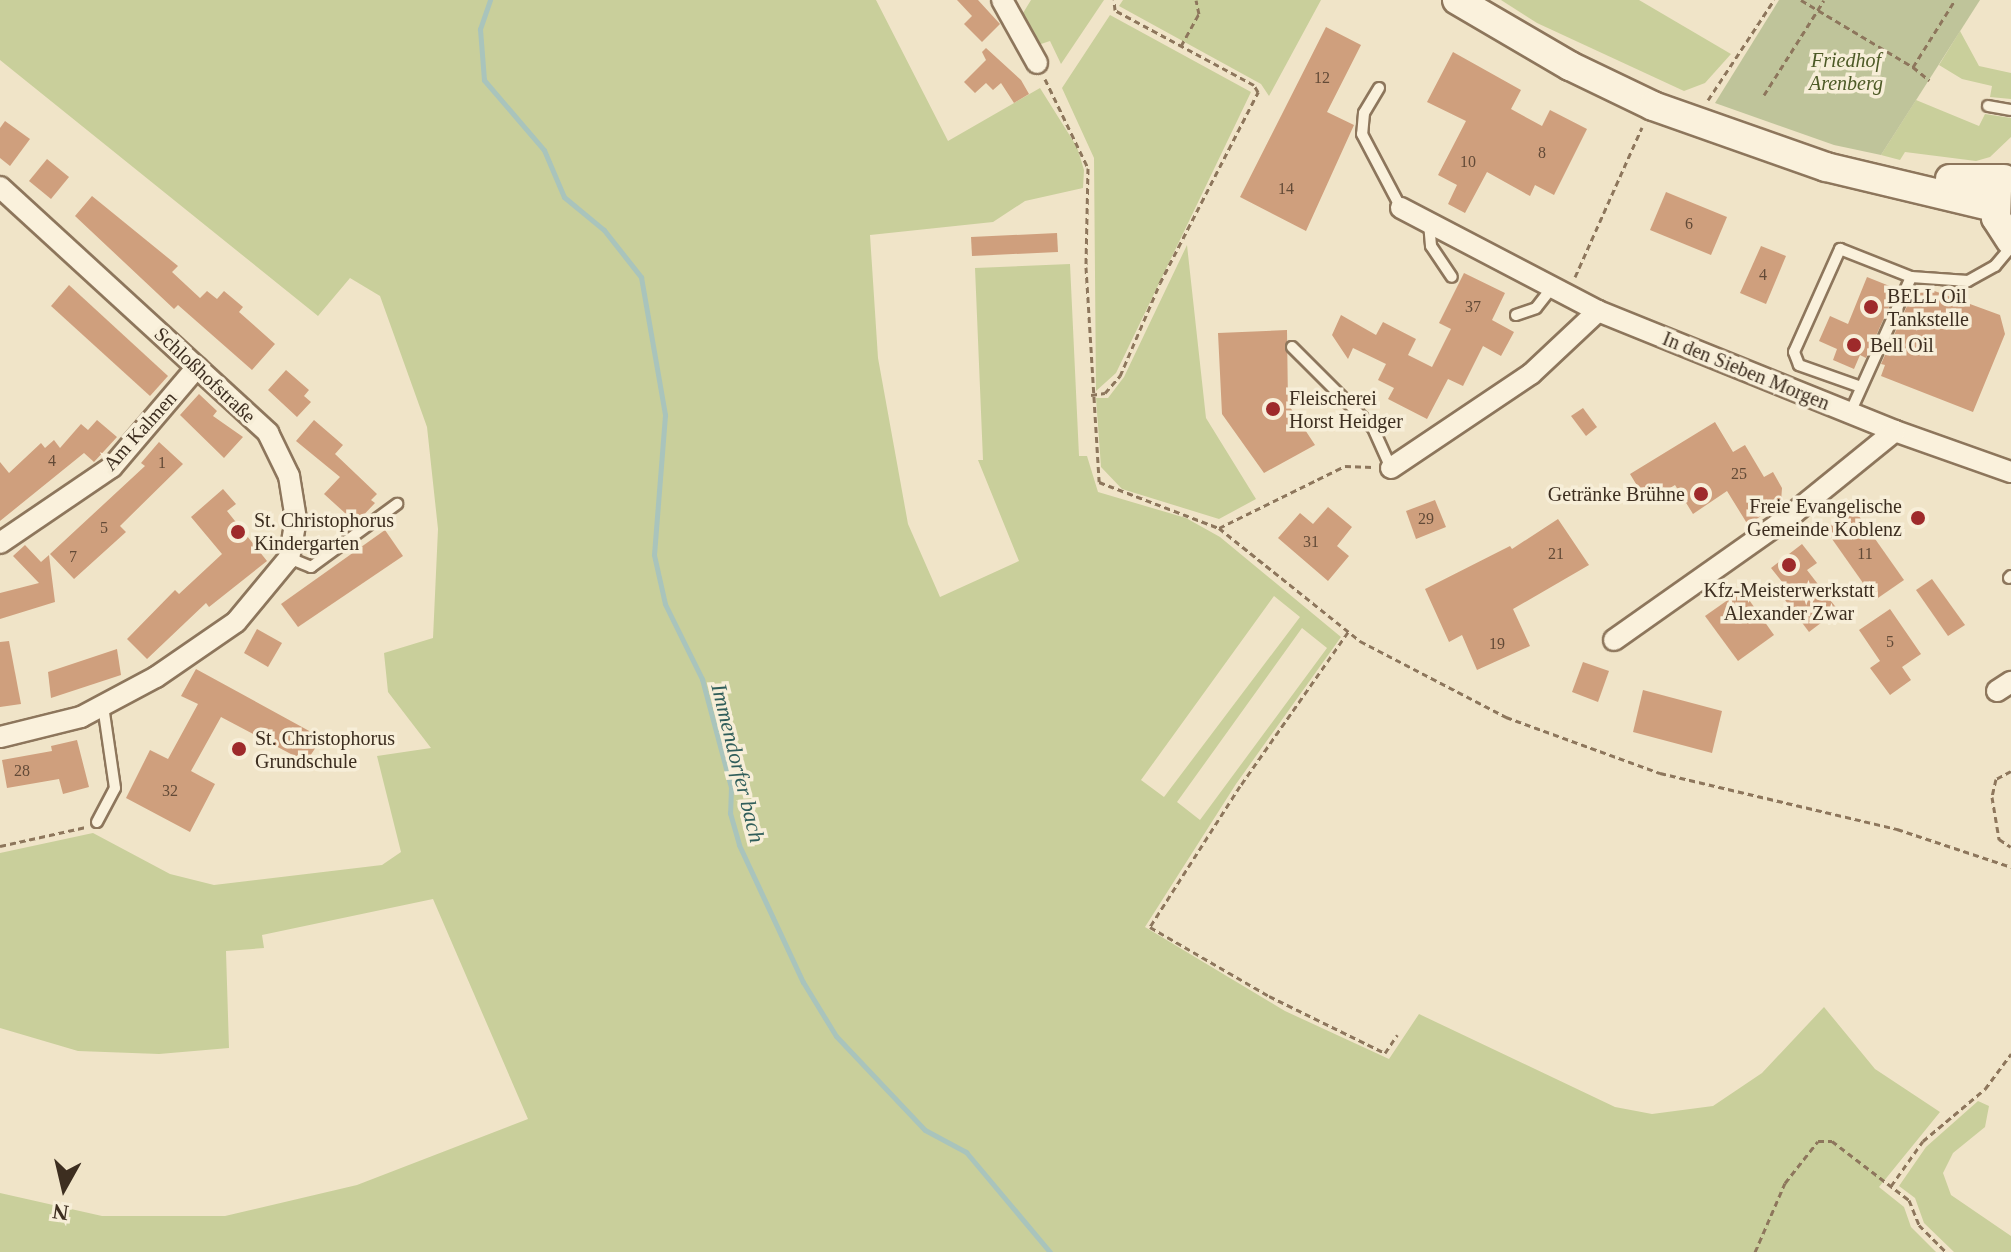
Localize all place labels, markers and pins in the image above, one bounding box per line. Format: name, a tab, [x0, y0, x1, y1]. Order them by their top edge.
place label: BELL Oil Tankstelle	[1887, 284, 1969, 331]
marker: BELL Oil Tankstelle	[1862, 298, 1880, 316]
place label: Bell Oil	[1870, 333, 1934, 357]
marker: Bell Oil	[1845, 336, 1863, 354]
place label: Fleischerei Horst Heidger	[1289, 386, 1403, 433]
marker: Fleischerei Horst Heidger	[1264, 400, 1282, 418]
place label: Getränke Brühne	[1548, 482, 1685, 506]
marker: Getränke Brühne	[1692, 485, 1710, 503]
place label: Freie Evangelische Gemeinde Koblenz	[1747, 494, 1902, 541]
place label: St. Christophorus Kindergarten	[254, 508, 394, 555]
marker: Freie Evangelische Gemeinde Koblenz	[1909, 509, 1927, 527]
marker: St. Christophorus Kindergarten	[229, 523, 247, 541]
marker: Kfz-Meisterwerkstatt Alexander Zwar	[1780, 556, 1798, 574]
place label: Kfz-Meisterwerkstatt Alexander Zwar	[1703, 578, 1875, 625]
place label: St. Christophorus Grundschule	[255, 726, 395, 773]
marker: St. Christophorus Grundschule	[230, 740, 248, 758]

